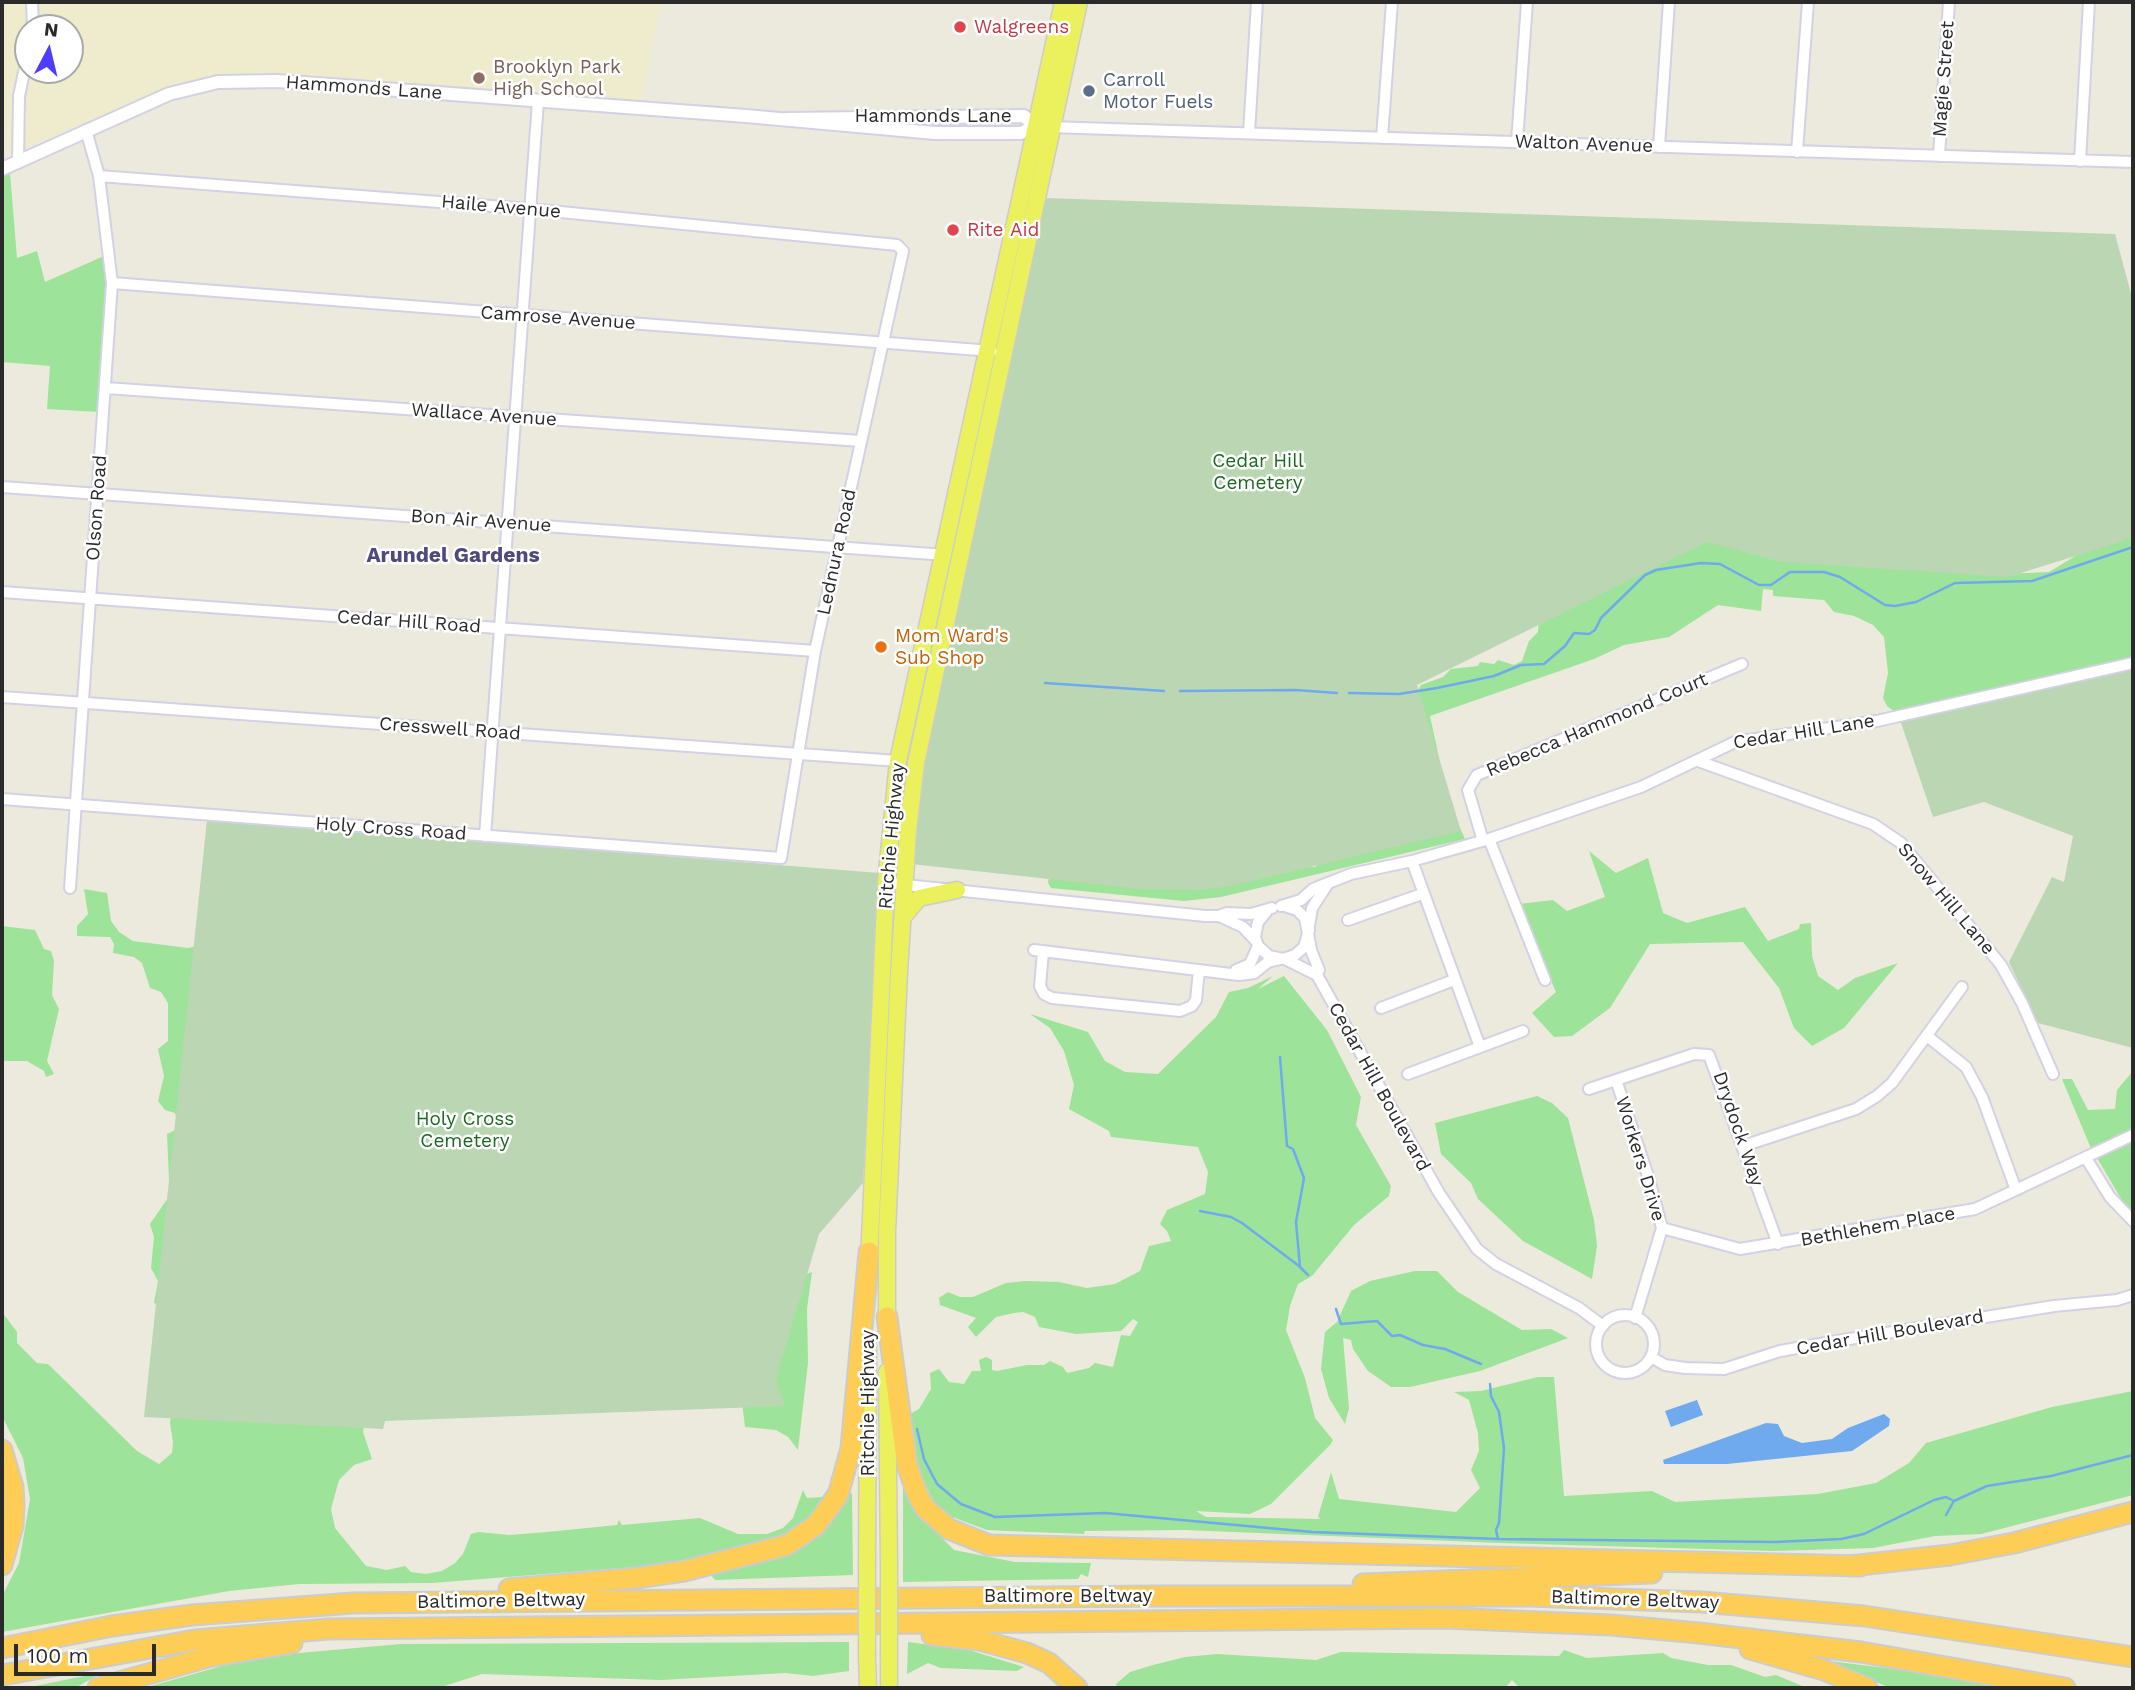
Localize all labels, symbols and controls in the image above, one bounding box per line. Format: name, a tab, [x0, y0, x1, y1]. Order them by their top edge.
north arrow	[14, 14, 84, 84]
place label: Walgreens	[974, 16, 1069, 38]
text: N	[43, 17, 60, 42]
marker: Walgreens	[952, 19, 968, 35]
street label: Magie Street	[1929, 20, 1959, 138]
place label: Brooklyn Park High School	[493, 56, 621, 100]
place label: Carroll Motor Fuels	[1103, 69, 1213, 113]
marker: Brooklyn Park High School	[471, 70, 487, 86]
street label: Hammonds Lane	[285, 71, 443, 105]
marker: Carroll Motor Fuels	[1081, 83, 1097, 99]
street label: Hammonds Lane	[854, 105, 1012, 127]
street label: Walton Avenue	[1514, 130, 1654, 158]
street label: Haile Avenue	[440, 190, 562, 224]
place label: Rite Aid	[967, 219, 1040, 241]
marker: Rite Aid	[945, 222, 961, 238]
street label: Camrose Avenue	[480, 301, 636, 335]
street label: Wallace Avenue	[410, 399, 558, 431]
park label: Cedar Hill Cemetery	[1212, 450, 1304, 494]
street label: Olson Road	[82, 454, 112, 562]
street label: Lednura Road	[812, 487, 862, 617]
street label: Bon Air Avenue	[410, 505, 552, 537]
district label: Arundel Gardens	[366, 543, 540, 569]
street label: Cedar Hill Road	[336, 606, 482, 638]
place label: Mom Ward's Sub Shop	[895, 625, 1009, 669]
marker: Mom Ward's Sub Shop	[873, 639, 889, 655]
street label: Rebecca Hammond Court	[1483, 668, 1711, 782]
street label: Cedar Hill Lane	[1732, 710, 1876, 754]
street label: Cresswell Road	[378, 713, 522, 745]
street label: Ritchie Highway	[874, 762, 910, 910]
street label: Holy Cross Road	[315, 812, 467, 846]
street label: Snow Hill Lane	[1893, 838, 1999, 960]
street label: Cedar Hill Boulevard	[1323, 998, 1435, 1176]
street label: Drydock Way	[1708, 1069, 1768, 1189]
street label: Workers Drive	[1610, 1094, 1670, 1224]
park label: Holy Cross Cemetery	[416, 1108, 514, 1152]
street label: Bethlehem Place	[1799, 1202, 1957, 1252]
street label: Cedar Hill Boulevard	[1795, 1305, 1985, 1361]
street label: Ritchie Highway	[857, 1330, 879, 1476]
street label: Baltimore Beltway	[984, 1585, 1152, 1607]
street label: Baltimore Beltway	[1550, 1586, 1720, 1614]
street label: Baltimore Beltway	[417, 1588, 585, 1614]
scale bar	[18, 1630, 159, 1674]
text: 100 m	[27, 1643, 89, 1668]

